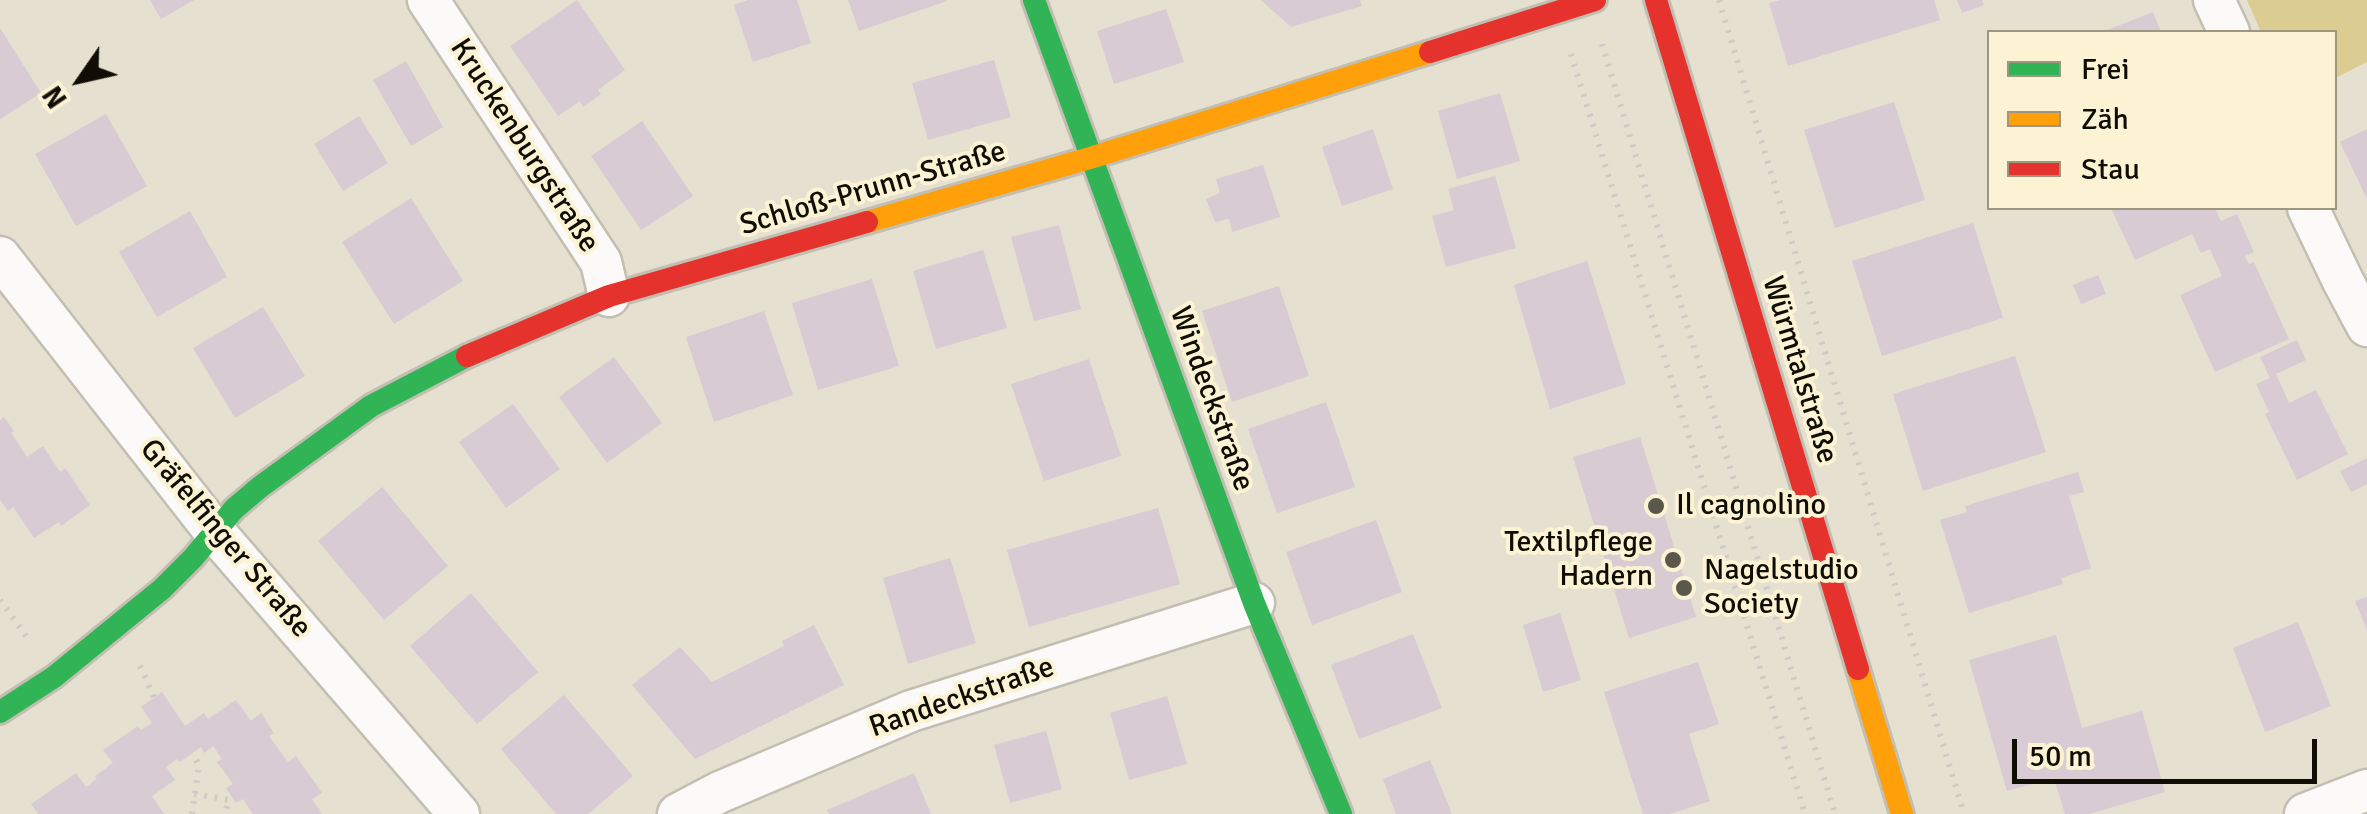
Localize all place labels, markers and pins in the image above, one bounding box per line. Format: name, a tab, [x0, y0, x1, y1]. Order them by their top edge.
place label: Il cagnolino	[1676, 488, 1826, 524]
marker: Il cagnolino	[1645, 495, 1667, 517]
place label: Textilpflege Hadern	[1504, 525, 1653, 596]
marker: Textilpflege Hadern	[1662, 549, 1684, 571]
place label: Nagelstudio Society	[1704, 553, 1859, 624]
marker: Nagelstudio Society	[1673, 577, 1695, 599]

